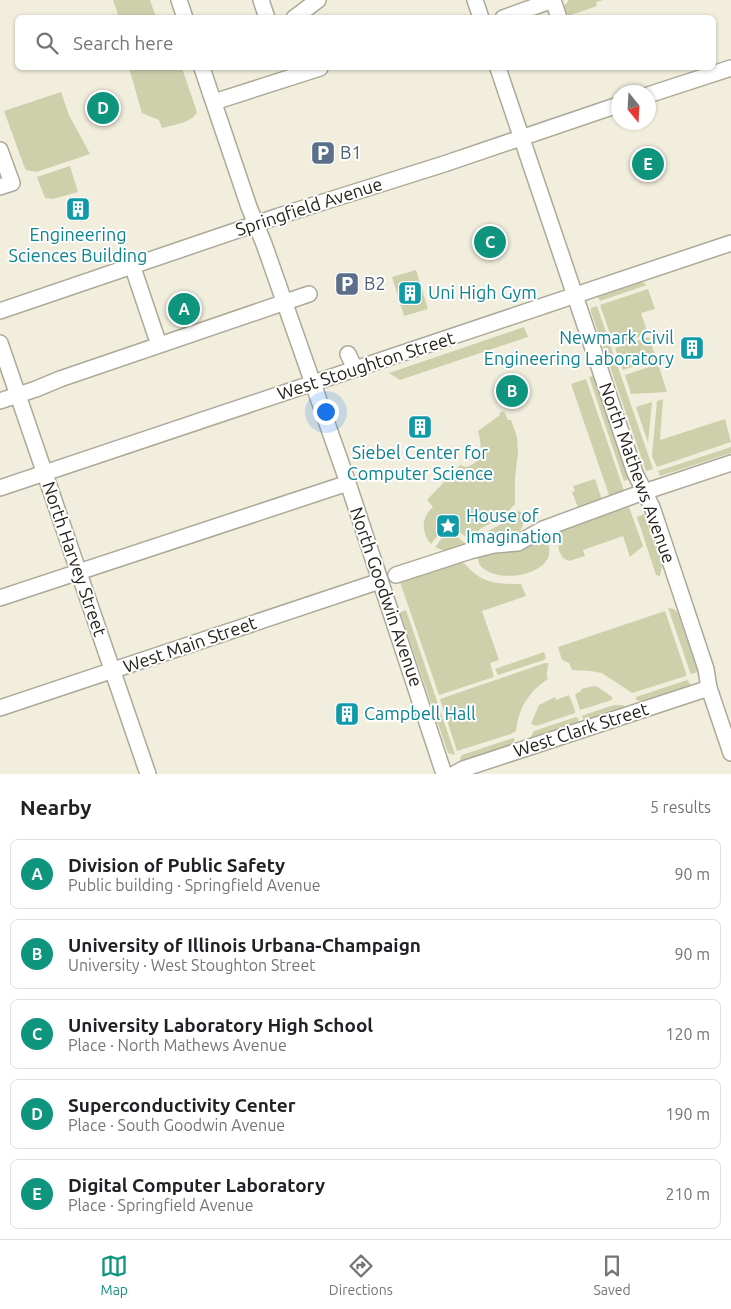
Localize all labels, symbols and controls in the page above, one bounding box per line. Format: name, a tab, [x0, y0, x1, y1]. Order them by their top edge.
search box	[15, 15, 716, 70]
icon: search	[33, 29, 61, 57]
text: Search here	[73, 32, 173, 54]
north arrow	[611, 85, 656, 130]
pin: D	[87, 89, 119, 127]
parking icon: B1	[310, 140, 336, 166]
place label: B1	[340, 142, 362, 162]
pin: E	[632, 145, 664, 183]
street label: Springfield Avenue	[233, 173, 385, 239]
building icon: Engineering Sciences Building	[65, 196, 91, 222]
pin: C	[474, 223, 506, 261]
place label: Engineering Sciences Building	[9, 224, 147, 265]
parking icon: B2	[334, 271, 360, 297]
place label: B2	[364, 273, 386, 293]
building icon: Uni High Gym	[397, 280, 423, 306]
place label: Uni High Gym	[428, 282, 537, 302]
pin: A	[168, 290, 200, 328]
street label: West Stoughton Street	[274, 327, 457, 403]
place label: Newmark Civil Engineering Laboratory	[484, 327, 674, 368]
building icon: Newmark Civil Engineering Laboratory	[679, 335, 705, 361]
pin: B	[496, 372, 528, 410]
street label: North Mathews Avenue	[596, 380, 680, 566]
your location	[313, 399, 339, 425]
building icon: Siebel Center for Computer Science	[407, 414, 433, 440]
place label: Siebel Center for Computer Science	[347, 442, 493, 483]
street label: North Harvey Street	[39, 479, 111, 639]
street label: North Goodwin Avenue	[347, 504, 427, 689]
place label: House of Imagination	[466, 505, 562, 546]
place icon: House of Imagination	[435, 513, 461, 539]
street label: West Main Street	[121, 612, 259, 676]
street label: West Clark Street	[511, 698, 651, 760]
building icon: Campbell Hall	[334, 701, 360, 727]
place label: Campbell Hall	[364, 703, 476, 723]
text: Nearby	[20, 795, 91, 819]
text: 5 results	[650, 798, 711, 816]
text: Division of Public Safety	[68, 854, 285, 876]
text: A	[31, 865, 43, 883]
text: 90 m	[674, 865, 710, 883]
text: Public building · Springfield Avenue	[68, 876, 321, 894]
text: University of Illinois Urbana-Champaign	[68, 934, 421, 956]
text: B	[32, 945, 42, 963]
text: 90 m	[674, 945, 710, 963]
text: University · West Stoughton Street	[68, 956, 316, 974]
text: University Laboratory High School	[68, 1014, 373, 1036]
text: C	[32, 1025, 42, 1043]
text: 120 m	[665, 1025, 710, 1043]
text: Place · North Mathews Avenue	[68, 1036, 287, 1054]
text: Superconductivity Center	[68, 1094, 296, 1116]
text: D	[31, 1105, 43, 1123]
text: 190 m	[665, 1105, 710, 1123]
text: Place · South Goodwin Avenue	[68, 1116, 285, 1134]
text: Digital Computer Laboratory	[68, 1174, 325, 1196]
text: E	[32, 1185, 42, 1203]
text: 210 m	[665, 1185, 710, 1203]
text: Place · Springfield Avenue	[68, 1196, 253, 1214]
tab: Map	[100, 1252, 128, 1298]
tab: Directions	[329, 1252, 393, 1298]
tab: Saved	[593, 1252, 631, 1298]

